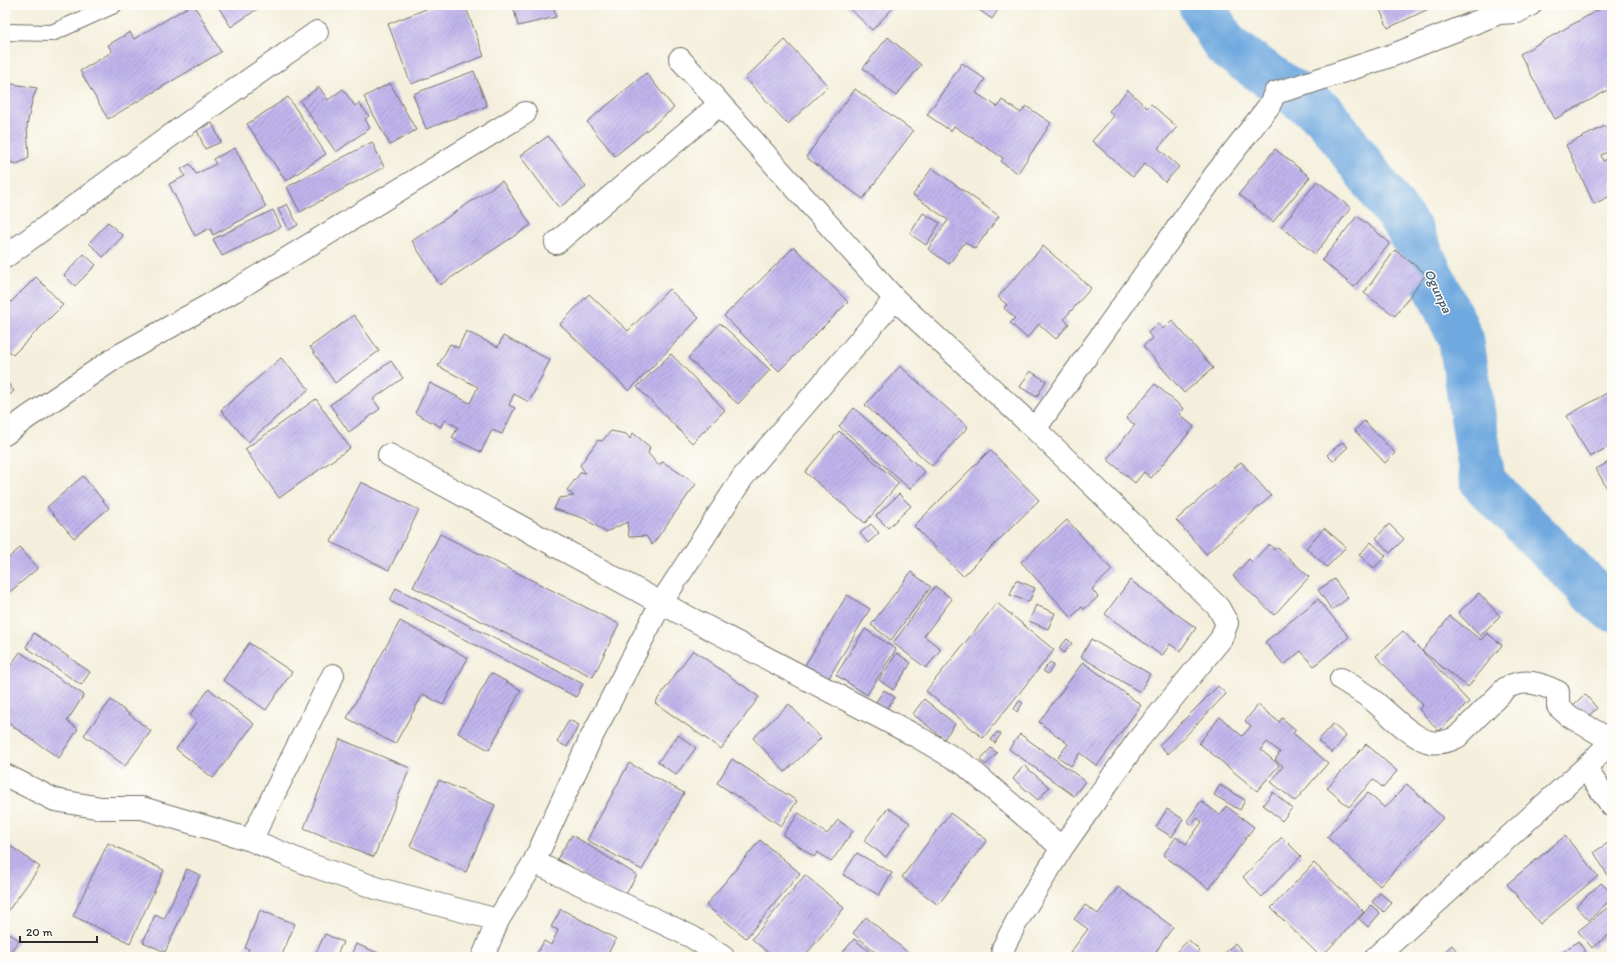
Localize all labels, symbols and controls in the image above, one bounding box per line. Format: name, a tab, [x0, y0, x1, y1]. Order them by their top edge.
water label: Ogunpa	[1420, 266, 1456, 317]
scale bar	[20, 918, 97, 944]
text: 20 m	[26, 925, 53, 939]

